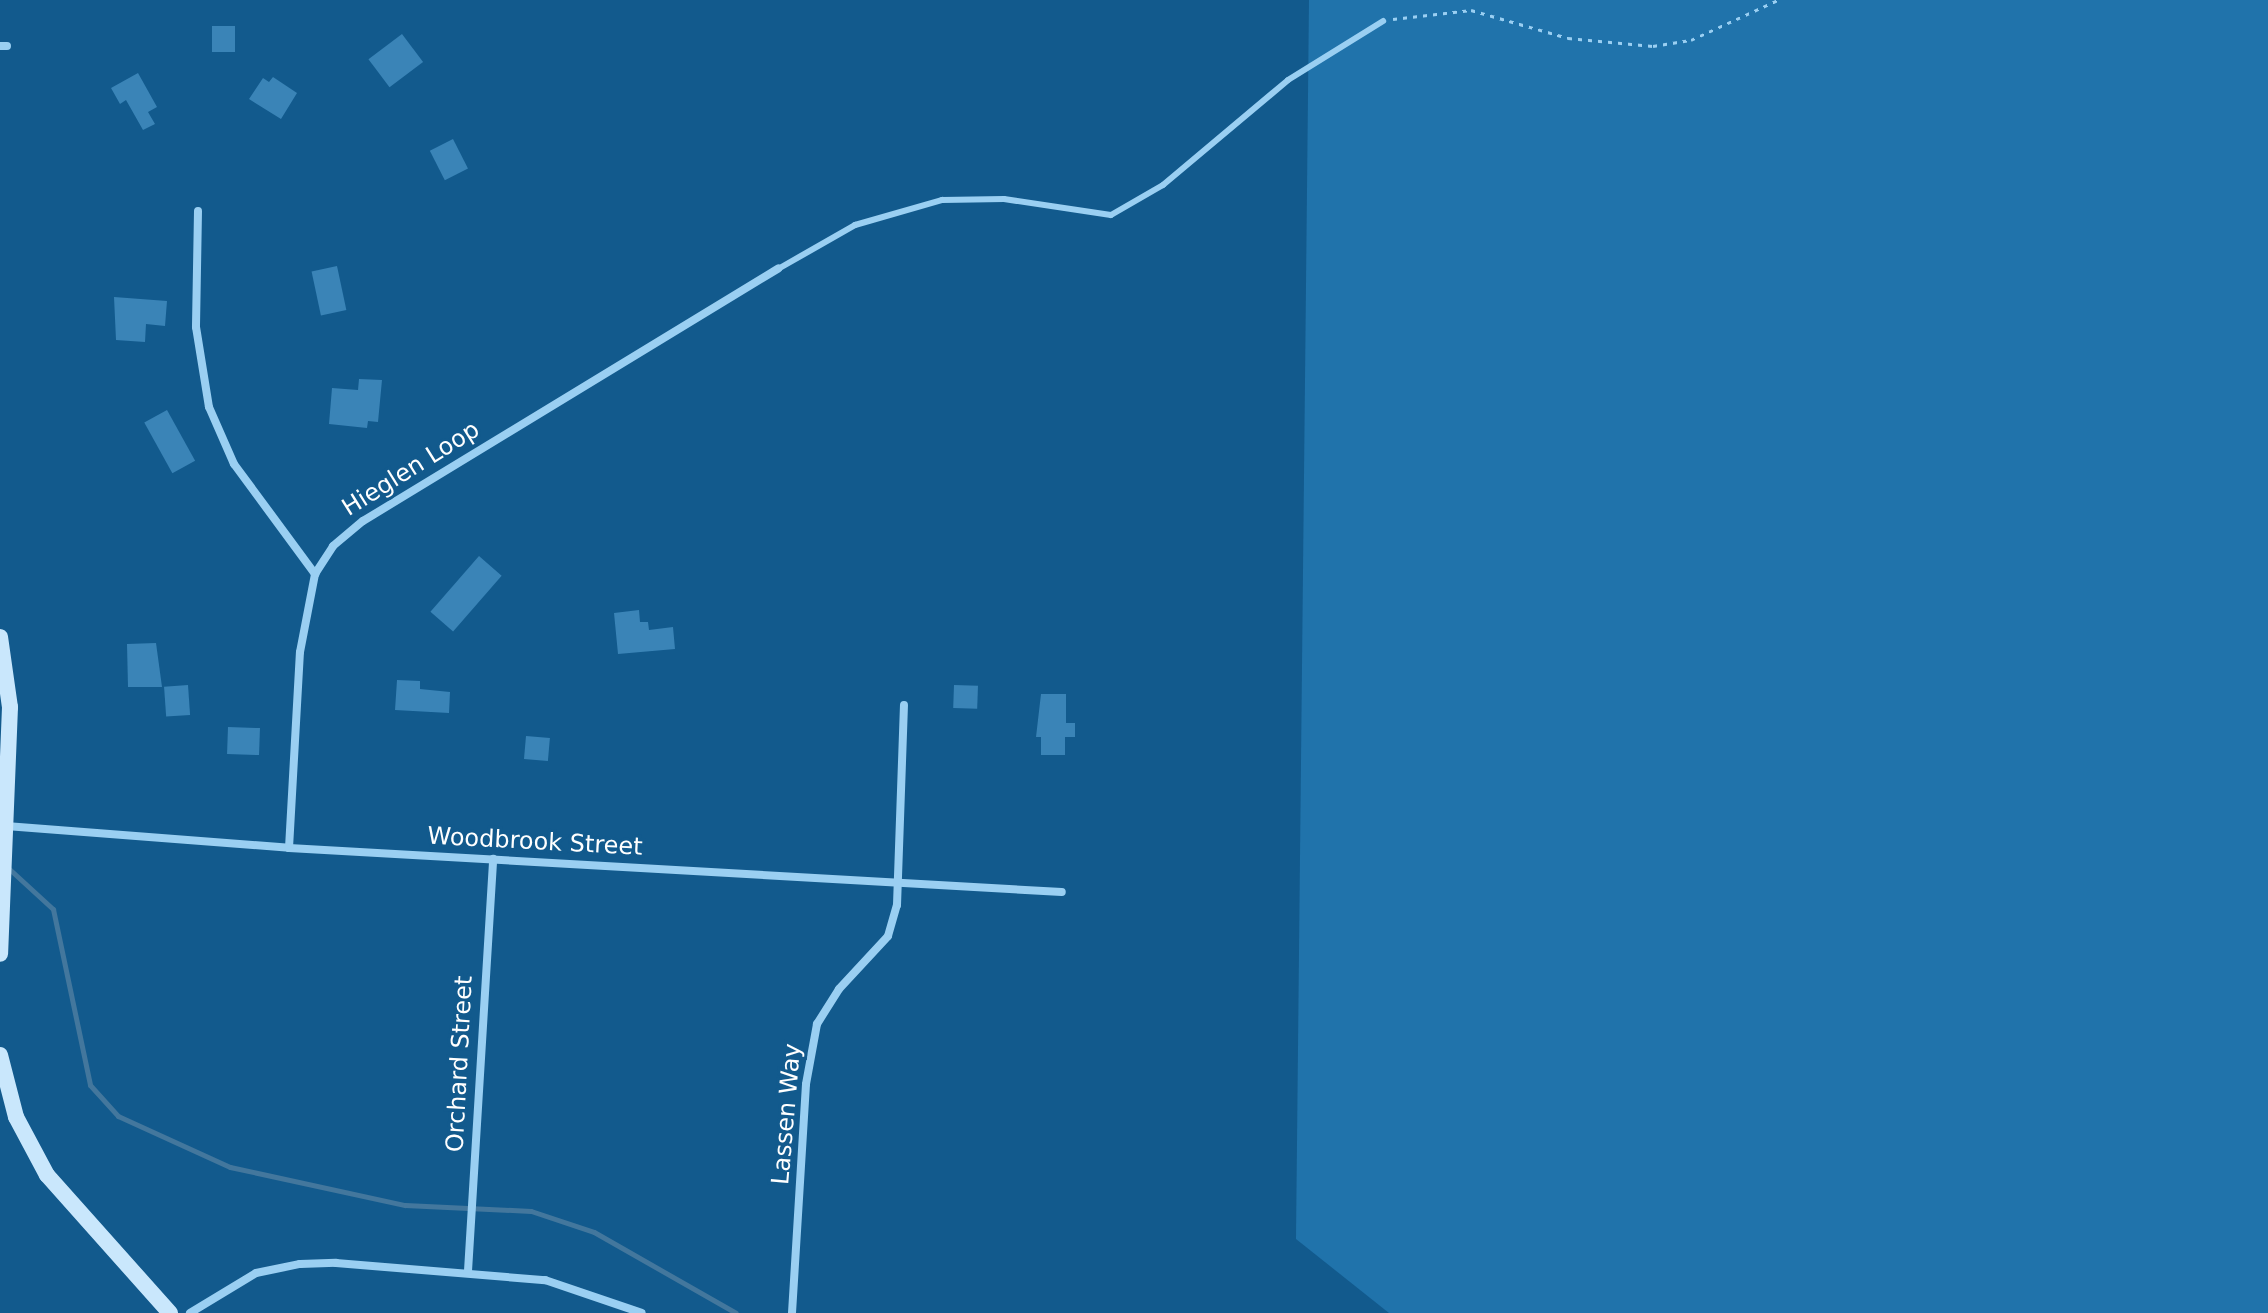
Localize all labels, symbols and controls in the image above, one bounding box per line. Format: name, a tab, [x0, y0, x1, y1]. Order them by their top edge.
street label: Hieglen Loop	[337, 415, 485, 523]
street label: Woodbrook Street	[427, 822, 643, 862]
street label: Orchard Street	[441, 975, 479, 1153]
street label: Lassen Way	[766, 1042, 808, 1186]

